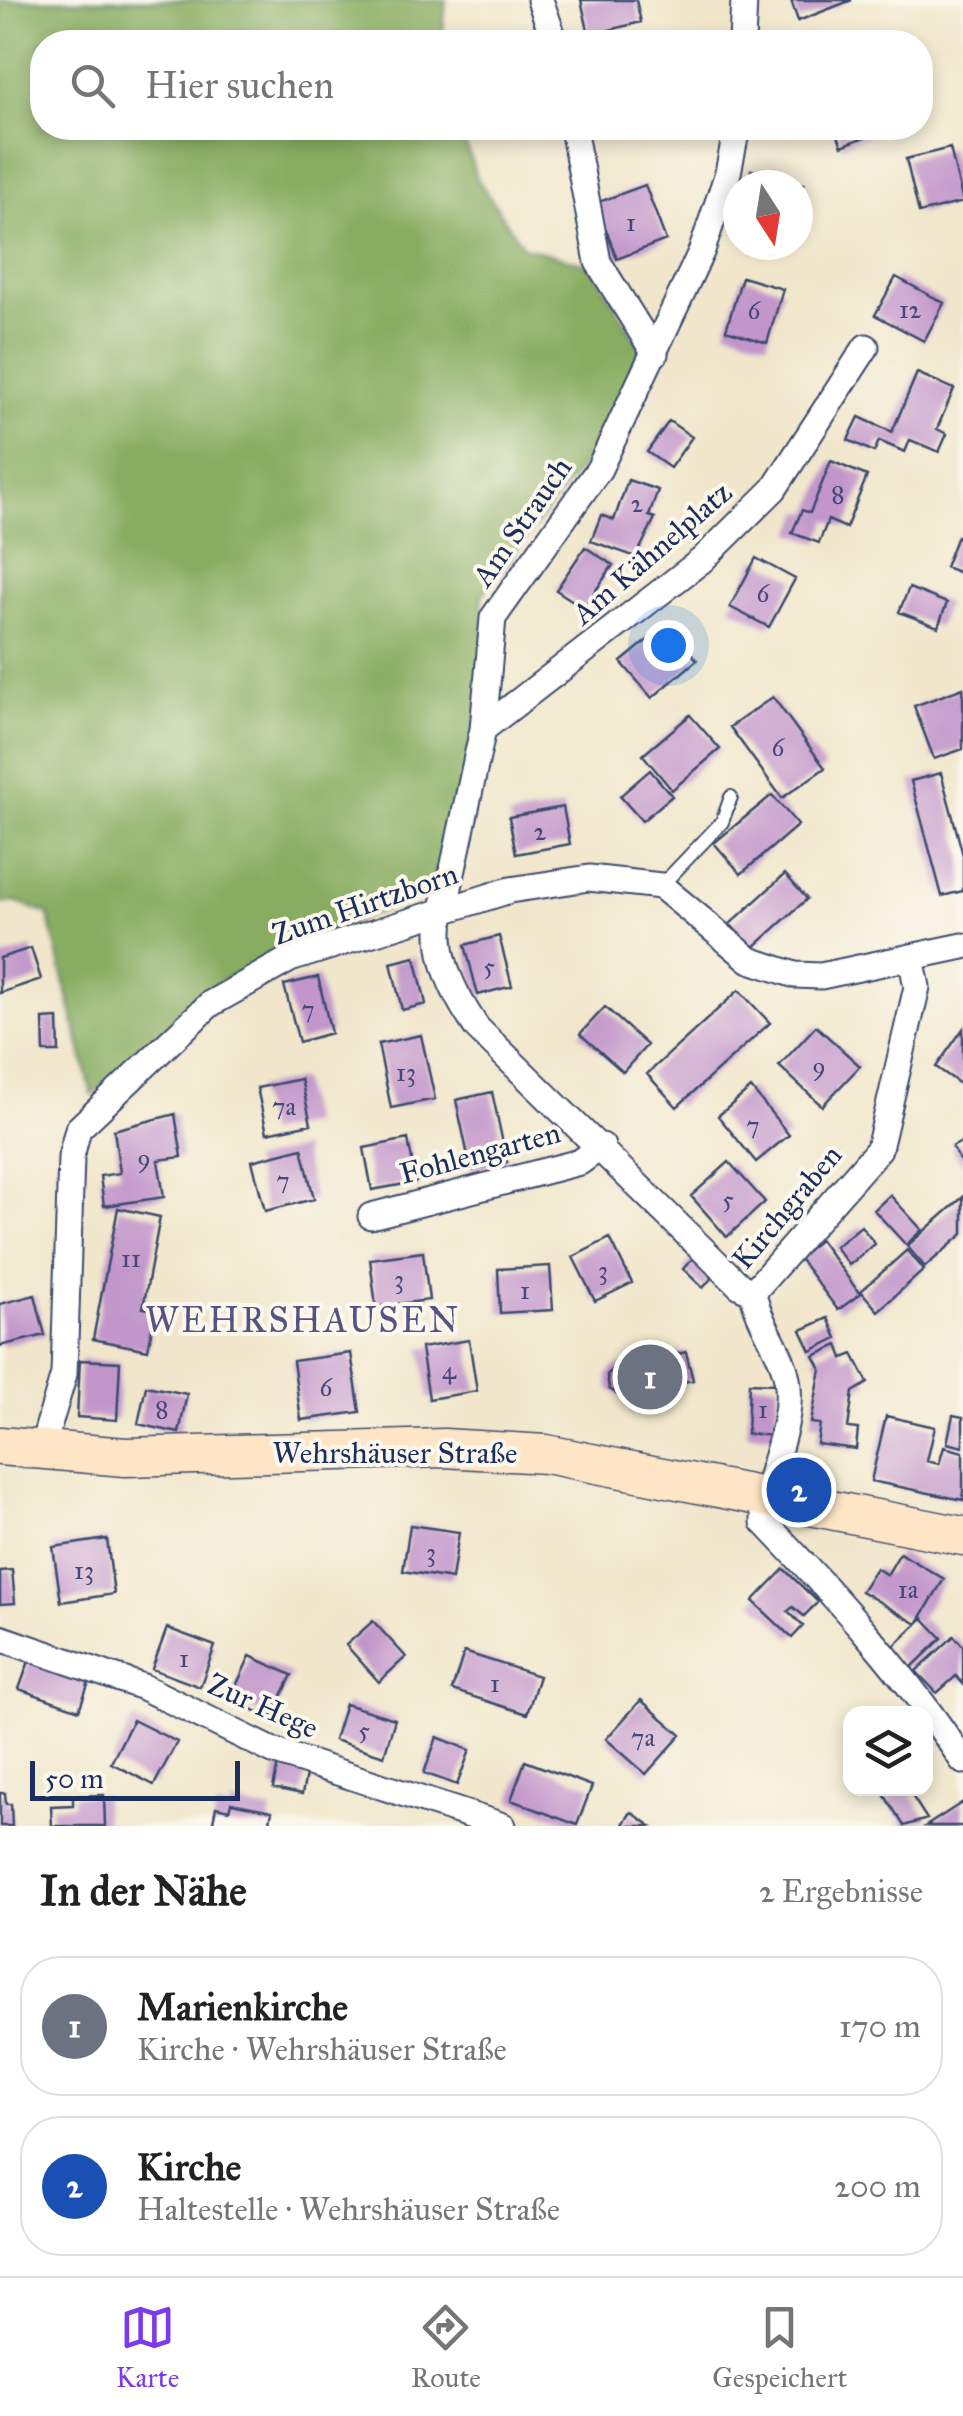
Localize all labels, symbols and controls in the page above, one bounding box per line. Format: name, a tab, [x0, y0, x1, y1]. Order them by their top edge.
search box	[30, 30, 933, 140]
icon: search	[65, 58, 120, 113]
text: Hier suchen	[145, 62, 334, 108]
north arrow	[723, 170, 813, 260]
house number: 1	[626, 207, 636, 238]
house number: 12	[899, 294, 922, 325]
house number: 6	[748, 295, 762, 326]
street label: Am Strauch	[463, 450, 580, 595]
street label: Am Kähnelplatz	[563, 474, 739, 633]
house number: 8	[831, 479, 845, 510]
house number: 2	[631, 488, 644, 519]
house number: 6	[757, 578, 771, 609]
your location	[643, 620, 694, 671]
house number: 6	[772, 732, 786, 763]
house number: 2	[534, 816, 547, 847]
street label: Zum Hirtzborn	[268, 855, 462, 953]
house number: 5	[483, 951, 495, 982]
house number: 7	[301, 994, 315, 1025]
house number: 9	[812, 1051, 826, 1082]
house number: 13	[396, 1057, 416, 1088]
house number: 7a	[272, 1091, 296, 1122]
house number: 7	[746, 1110, 760, 1141]
street label: Fohlengarten	[396, 1114, 564, 1192]
street label: Kirchgraben	[725, 1138, 849, 1276]
house number: 9	[137, 1143, 151, 1174]
house number: 7	[276, 1165, 290, 1196]
house number: 5	[722, 1184, 734, 1215]
house number: 11	[121, 1243, 141, 1274]
house number: 3	[598, 1255, 608, 1286]
house number: 3	[394, 1264, 404, 1295]
house number: 1	[520, 1275, 530, 1306]
district label: WEHRSHAUSEN	[145, 1299, 461, 1342]
pin: 1	[618, 1340, 682, 1414]
house number: 4	[442, 1355, 457, 1386]
house number: 6	[320, 1372, 334, 1403]
house number: 8	[155, 1394, 169, 1425]
house number: 1	[758, 1394, 768, 1425]
street label: Wehrshäuser Straße	[273, 1435, 517, 1471]
pin: 2	[766, 1452, 832, 1528]
house number: 3	[426, 1537, 436, 1568]
house number: 13	[74, 1555, 94, 1586]
house number: 1a	[898, 1574, 919, 1605]
house number: 1	[179, 1643, 189, 1674]
street label: Zur Hege	[202, 1666, 324, 1746]
house number: 1	[490, 1668, 500, 1699]
map controls	[843, 1706, 933, 1796]
button: layers	[843, 1706, 933, 1796]
house number: 5	[358, 1715, 370, 1746]
house number: 7a	[631, 1722, 655, 1753]
scale bar	[30, 1756, 240, 1800]
text: 50 m	[45, 1761, 104, 1796]
text: In der Nähe	[40, 1865, 247, 1917]
text: 2 Ergebnisse	[759, 1872, 923, 1911]
text: Marienkirche	[137, 1984, 348, 2030]
text: 1	[68, 2007, 81, 2046]
text: 170 m	[839, 2007, 921, 2046]
text: Kirche · Wehrshäuser Straße	[137, 2030, 507, 2069]
text: Kirche	[137, 2144, 241, 2190]
text: 2	[67, 2167, 82, 2206]
text: 200 m	[834, 2167, 921, 2206]
text: Haltestelle · Wehrshäuser Straße	[137, 2190, 560, 2229]
tab: Karte	[116, 2300, 179, 2395]
tab: Route	[411, 2300, 481, 2395]
tab: Gespeichert	[712, 2300, 847, 2395]

